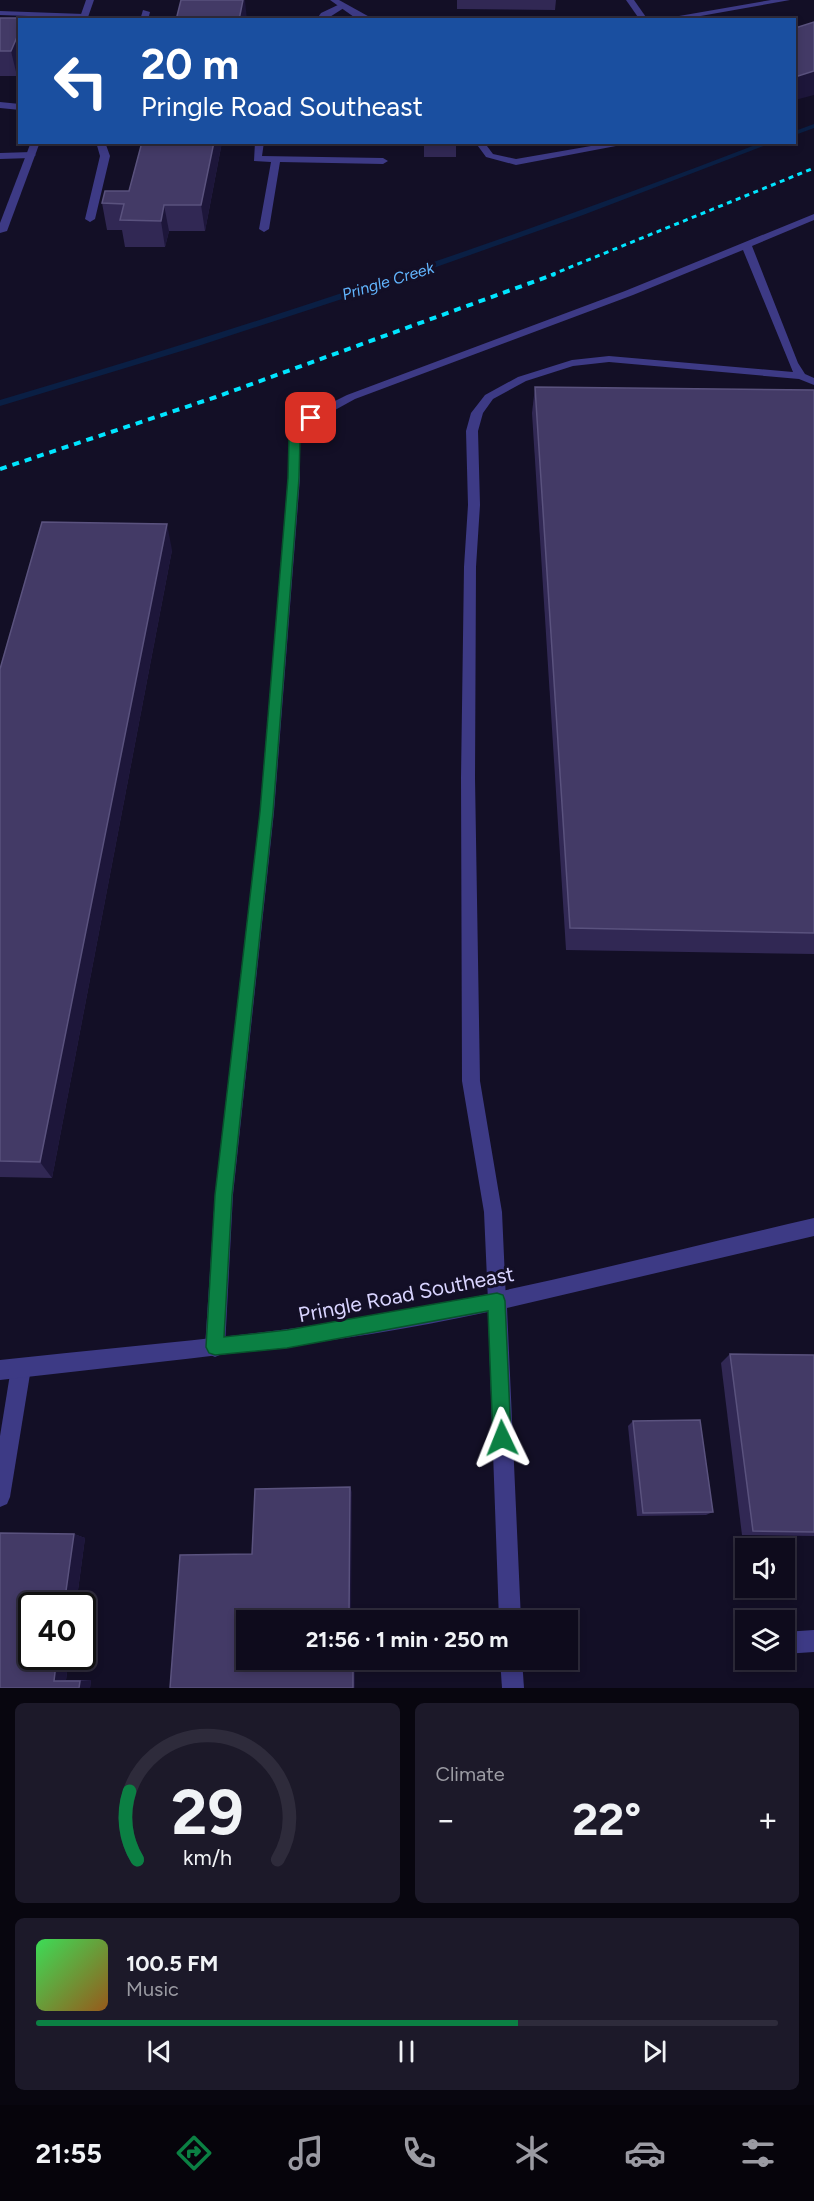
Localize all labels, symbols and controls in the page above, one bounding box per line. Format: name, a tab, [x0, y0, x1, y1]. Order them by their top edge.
text: 20 m	[141, 39, 239, 90]
icon: left	[42, 42, 120, 120]
text: Pringle Road Southeast	[141, 90, 423, 123]
water label: Pringle Creek	[340, 258, 437, 304]
pin	[285, 392, 336, 443]
icon: arrive	[294, 401, 327, 434]
street label: Pringle Road Southeast	[296, 1261, 516, 1327]
position arrow	[470, 1406, 534, 1470]
map controls	[735, 1538, 795, 1670]
button: sound	[735, 1538, 795, 1598]
speed limit sign: 40	[18, 1592, 96, 1670]
button: layers	[735, 1610, 795, 1670]
text: 21:56 · 1 min · 250 m	[306, 1626, 508, 1653]
text: Climate	[436, 1762, 505, 1786]
text: 29	[171, 1775, 243, 1850]
text: 22°	[572, 1792, 641, 1846]
text: −	[436, 1800, 456, 1839]
text: +	[757, 1800, 778, 1839]
text: km/h	[183, 1845, 232, 1870]
text: 100.5 FM	[126, 1950, 218, 1977]
text: Music	[126, 1977, 179, 2001]
icon: previous	[143, 2035, 176, 2068]
icon: pause	[390, 2035, 423, 2068]
icon: next	[638, 2035, 671, 2068]
icon: directions	[173, 2132, 215, 2174]
icon: music	[285, 2132, 327, 2174]
icon: phone	[398, 2132, 440, 2174]
icon: climate	[511, 2132, 553, 2174]
icon: car	[624, 2132, 666, 2174]
icon: filters	[737, 2132, 779, 2174]
text: 21:55	[35, 2137, 102, 2170]

